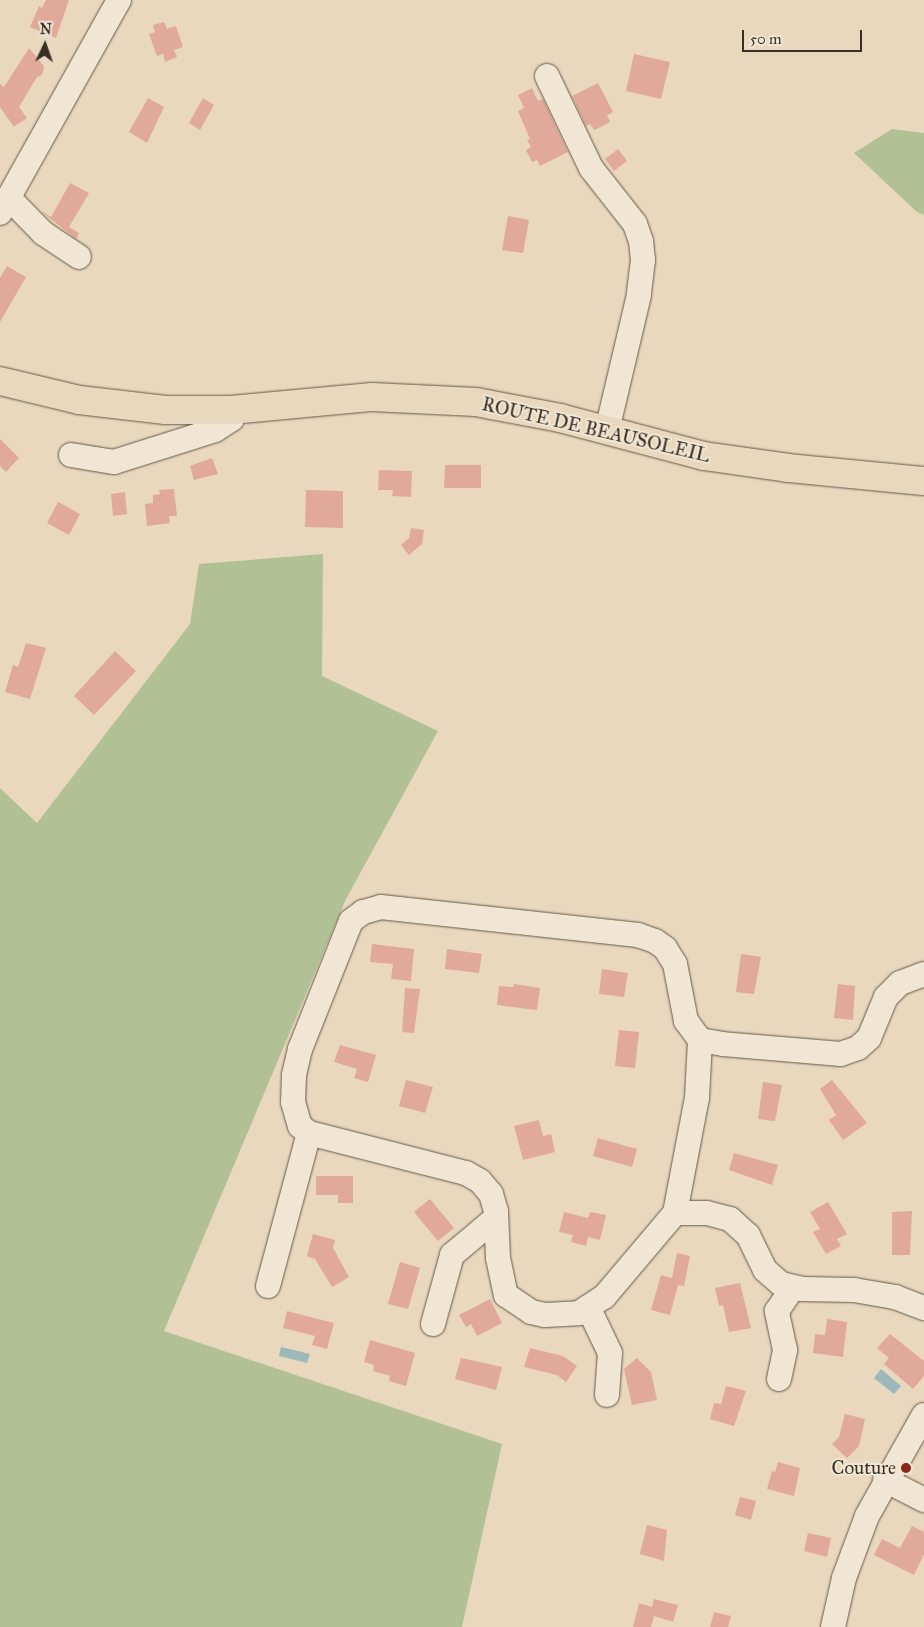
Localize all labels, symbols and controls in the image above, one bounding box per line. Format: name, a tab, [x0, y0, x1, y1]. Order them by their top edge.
north arrow	[20, 20, 70, 70]
scale bar	[744, 20, 864, 52]
text: N	[39, 21, 52, 38]
text: 50 m	[750, 30, 782, 48]
street label: ROUTE DE BEAUSOLEIL	[480, 393, 712, 467]
place label: Couture	[831, 1457, 896, 1479]
marker: Couture	[900, 1462, 912, 1474]

